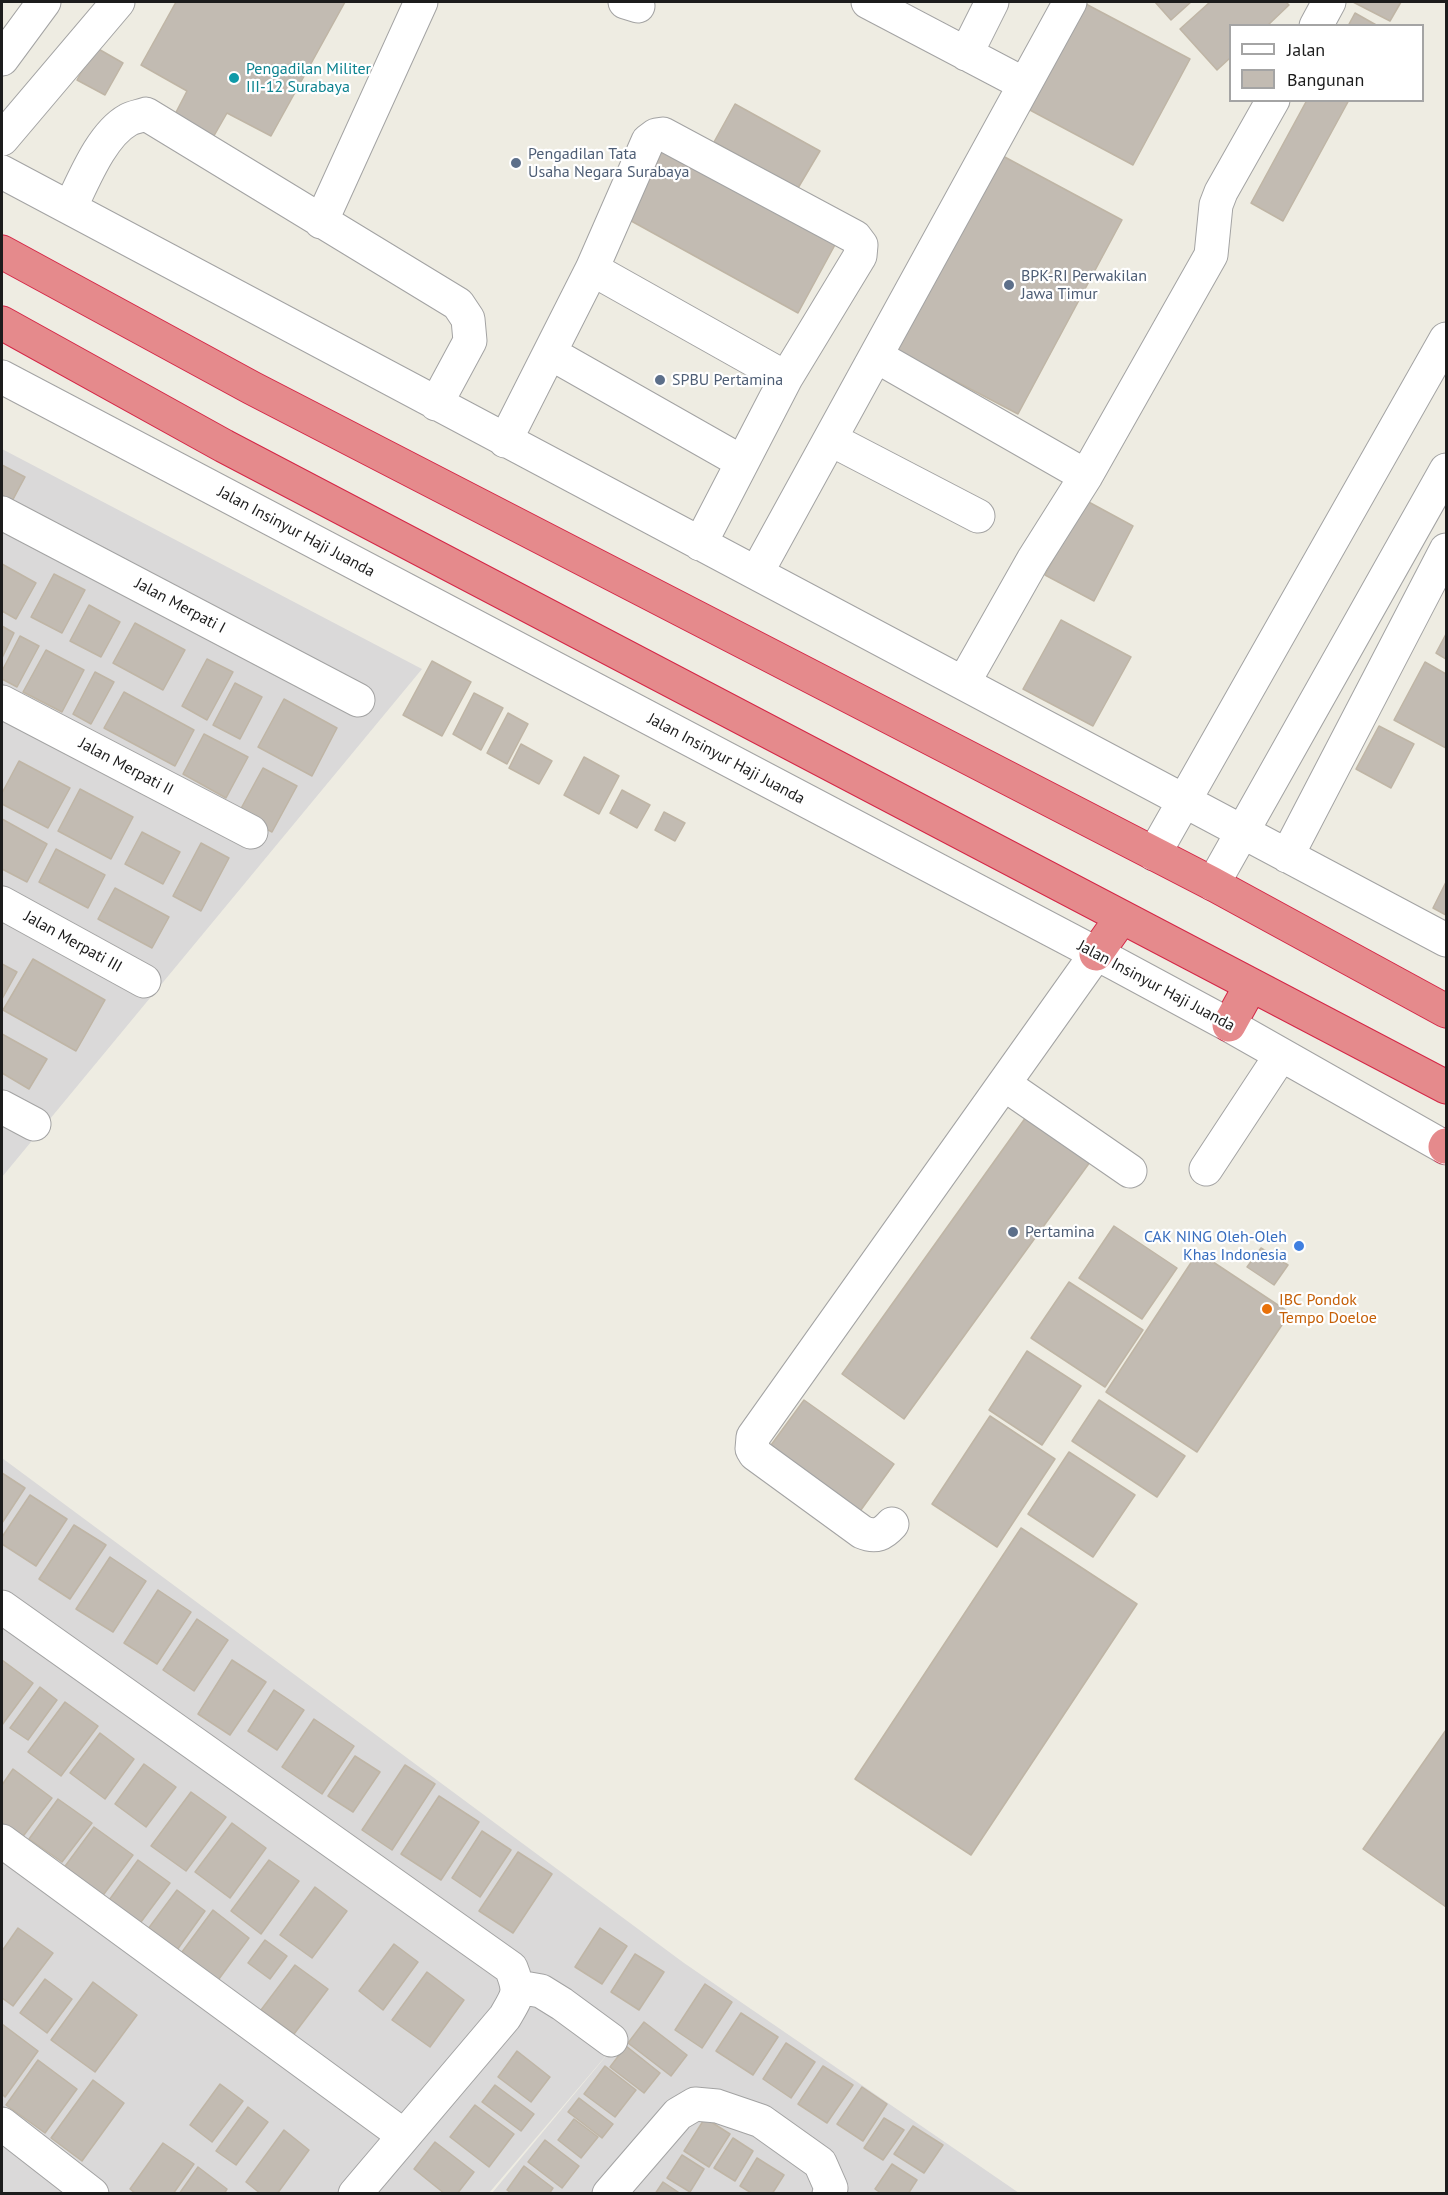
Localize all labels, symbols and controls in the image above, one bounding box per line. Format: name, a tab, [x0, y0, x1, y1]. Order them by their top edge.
legend	[1229, 24, 1424, 102]
text: Jalan	[1287, 38, 1325, 61]
place label: Pengadilan Militer III-12 Surabaya	[246, 59, 371, 97]
text: Bangunan	[1287, 68, 1364, 91]
marker: Pengadilan Militer III-12 Surabaya	[227, 71, 241, 85]
place label: Pengadilan Tata Usaha Negara Surabaya	[528, 144, 689, 182]
marker: Pengadilan Tata Usaha Negara Surabaya	[509, 156, 523, 170]
place label: BPK-RI Perwakilan Jawa Timur	[1021, 266, 1147, 304]
marker: BPK-RI Perwakilan Jawa Timur	[1002, 278, 1016, 292]
place label: SPBU Pertamina	[672, 370, 783, 390]
marker: SPBU Pertamina	[653, 373, 667, 387]
street label: Jalan Insinyur Haji Juanda	[214, 482, 378, 582]
street label: Jalan Merpati I	[131, 574, 229, 638]
street label: Jalan Insinyur Haji Juanda	[644, 709, 808, 809]
street label: Jalan Merpati II	[75, 734, 177, 800]
street label: Jalan Merpati III	[21, 907, 125, 977]
street label: Jalan Insinyur Haji Juanda	[1074, 936, 1238, 1036]
place label: Pertamina	[1025, 1222, 1095, 1242]
marker: Pertamina	[1006, 1225, 1020, 1239]
place label: CAK NING Oleh-Oleh Khas Indonesia	[1144, 1227, 1287, 1265]
marker: CAK NING Oleh-Oleh Khas Indonesia	[1292, 1239, 1306, 1253]
place label: IBC Pondok Tempo Doeloe	[1279, 1290, 1377, 1328]
marker: IBC Pondok Tempo Doeloe	[1260, 1302, 1274, 1316]

